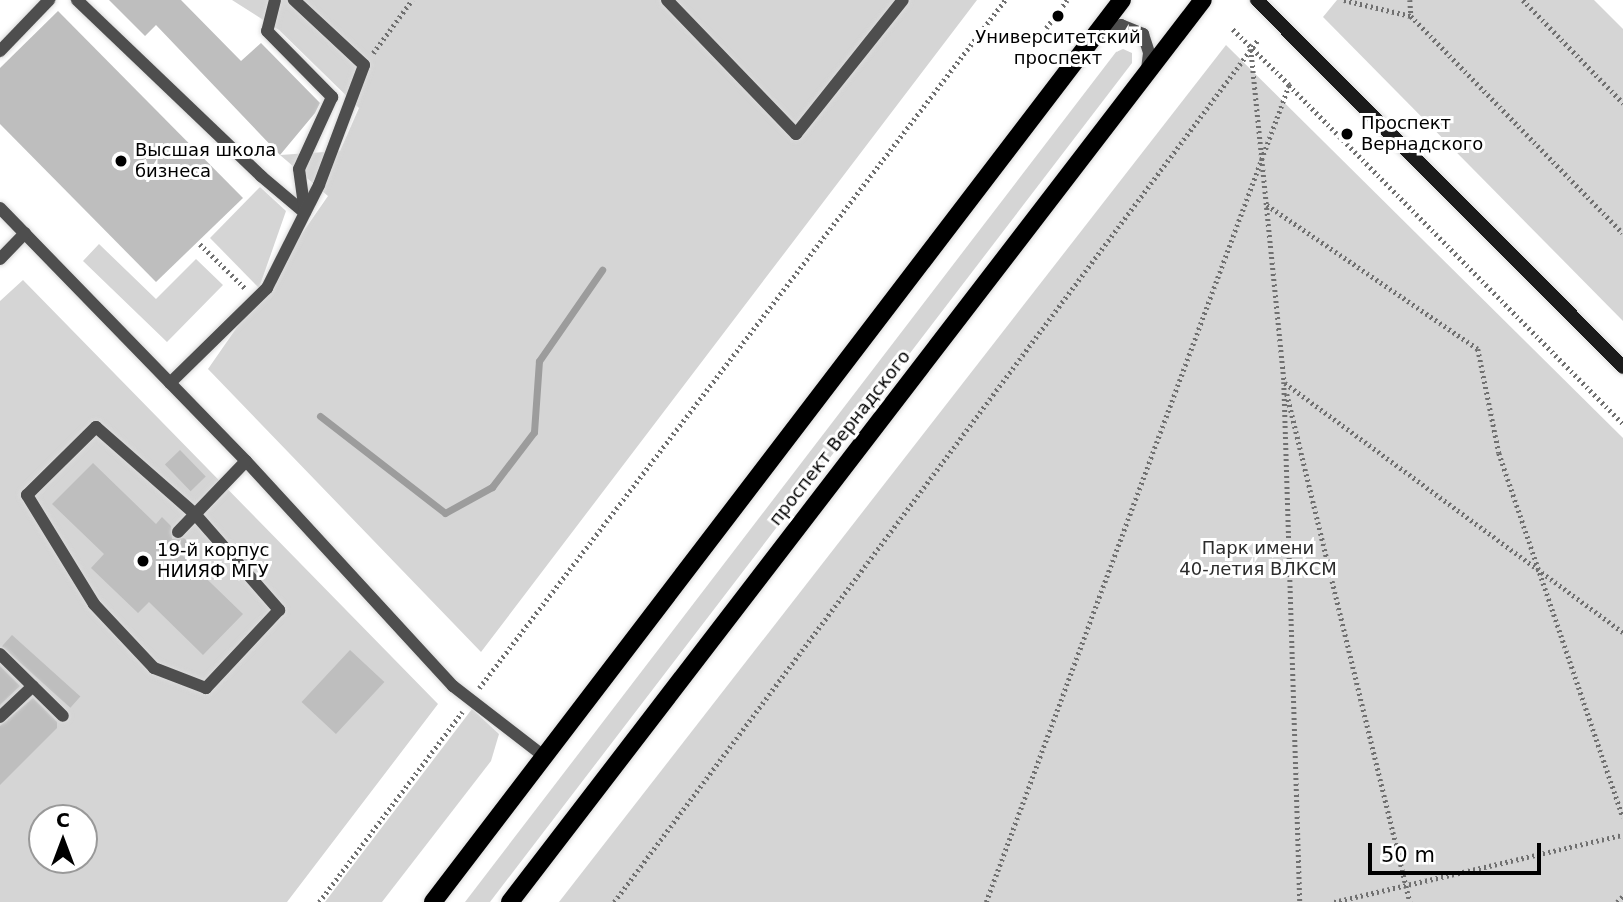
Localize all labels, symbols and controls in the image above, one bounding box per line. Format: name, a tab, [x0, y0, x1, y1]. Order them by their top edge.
marker: Университетский проспект	[1050, 8, 1066, 24]
place label: Университетский проспект	[975, 27, 1141, 70]
place label: Проспект Вернадского	[1361, 113, 1483, 156]
marker: Проспект Вернадского	[1339, 126, 1355, 142]
place label: Высшая школа бизнеса	[135, 140, 276, 182]
marker: Высшая школа бизнеса	[113, 153, 129, 169]
street label: проспект Вернадского	[765, 346, 915, 530]
park label: Парк имени 40-летия ВЛКСМ	[1179, 538, 1337, 580]
place label: 19-й корпус НИИЯФ МГУ	[157, 540, 269, 582]
marker: 19-й корпус НИИЯФ МГУ	[135, 553, 151, 569]
north arrow	[28, 804, 98, 874]
text: С	[56, 809, 70, 831]
scale bar	[1371, 828, 1544, 872]
text: 50 m	[1381, 843, 1435, 867]

